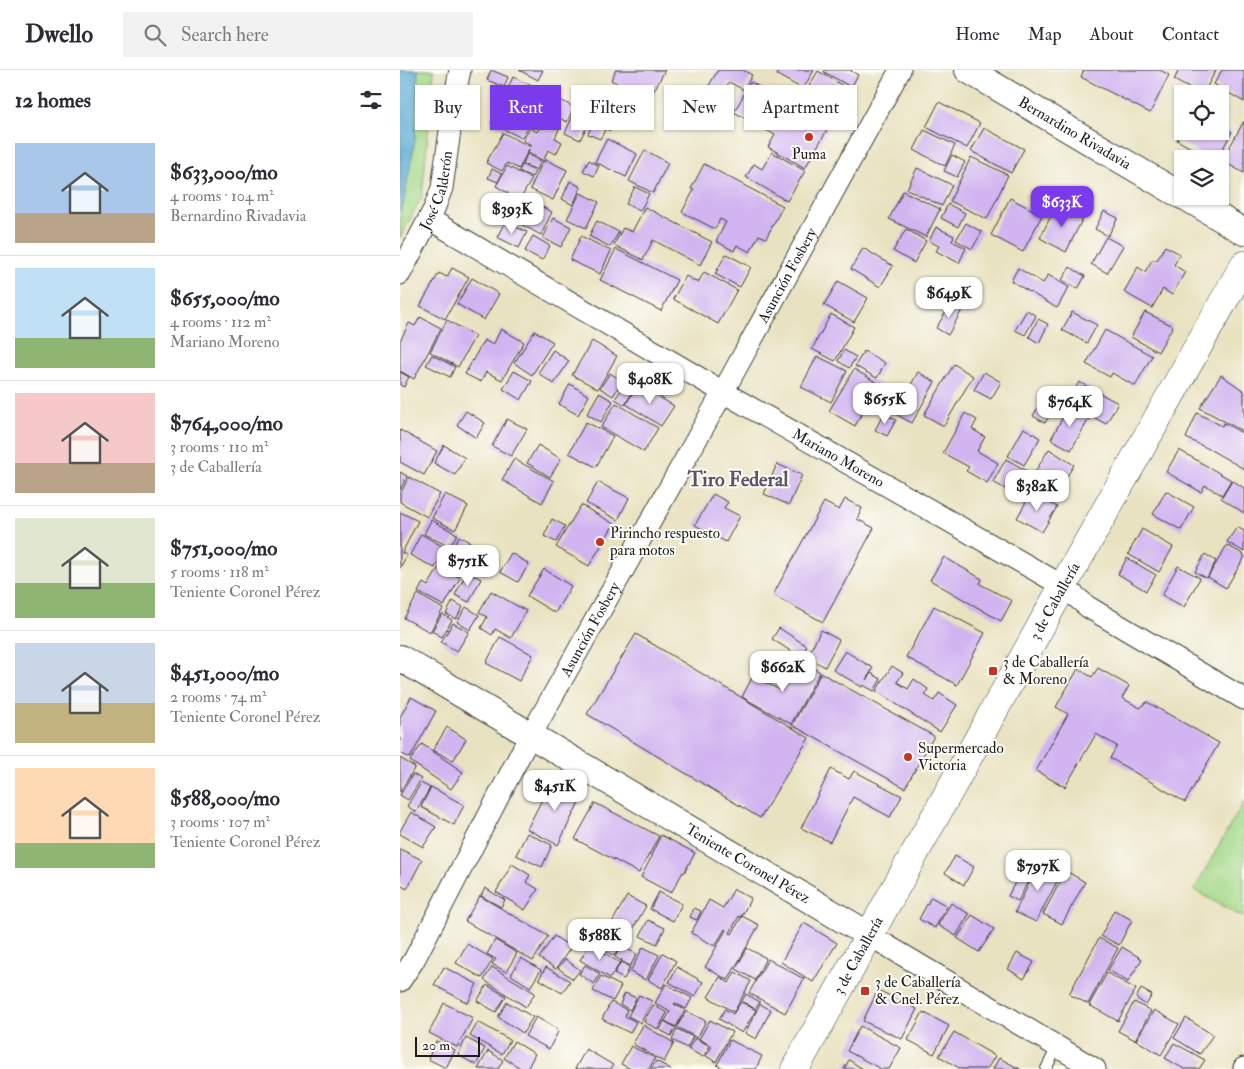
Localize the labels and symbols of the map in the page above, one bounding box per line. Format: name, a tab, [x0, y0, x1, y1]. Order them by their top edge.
street label: Bernardino Rivadavia	[1015, 93, 1135, 174]
marker: Puma	[803, 131, 815, 143]
place label: Puma	[792, 145, 827, 164]
street label: José Calderón	[415, 149, 457, 235]
pin: $633K	[1027, 186, 1097, 228]
pin: $393K	[477, 192, 547, 235]
street label: Asunción Fosbery	[753, 224, 821, 327]
pin: $649K	[914, 276, 984, 319]
pin: $408K	[615, 362, 685, 405]
pin: $655K	[850, 382, 920, 425]
pin: $764K	[1035, 386, 1105, 428]
street label: Mariano Moreno	[789, 425, 887, 492]
district label: Tiro Federal	[687, 467, 789, 492]
pin: $382K	[1002, 470, 1072, 512]
place label: Pirincho respuesto para motos	[609, 524, 720, 561]
marker: Pirincho respuesto para motos	[594, 536, 606, 548]
pin: $751K	[433, 544, 503, 587]
street label: 3 de Caballería	[1026, 558, 1085, 644]
street label: Asunción Fosbery	[556, 578, 625, 681]
pin: $662K	[748, 650, 818, 693]
place label: 3 de Caballería & Moreno	[1003, 653, 1090, 689]
marker: 3 de Caballería & Moreno	[987, 665, 999, 677]
place label: Supermercado Victoria	[918, 739, 1004, 775]
marker: Supermercado Victoria	[902, 751, 914, 763]
pin: $451K	[520, 770, 590, 812]
street label: Teniente Coronel Pérez	[682, 820, 813, 908]
pin: $797K	[1003, 850, 1073, 892]
street label: 3 de Caballería	[829, 913, 888, 998]
pin: $588K	[565, 918, 635, 961]
place label: 3 de Caballería & Cnel. Pérez	[875, 973, 962, 1009]
marker: 3 de Caballería & Cnel. Pérez	[859, 985, 871, 997]
scale bar	[415, 1034, 480, 1057]

